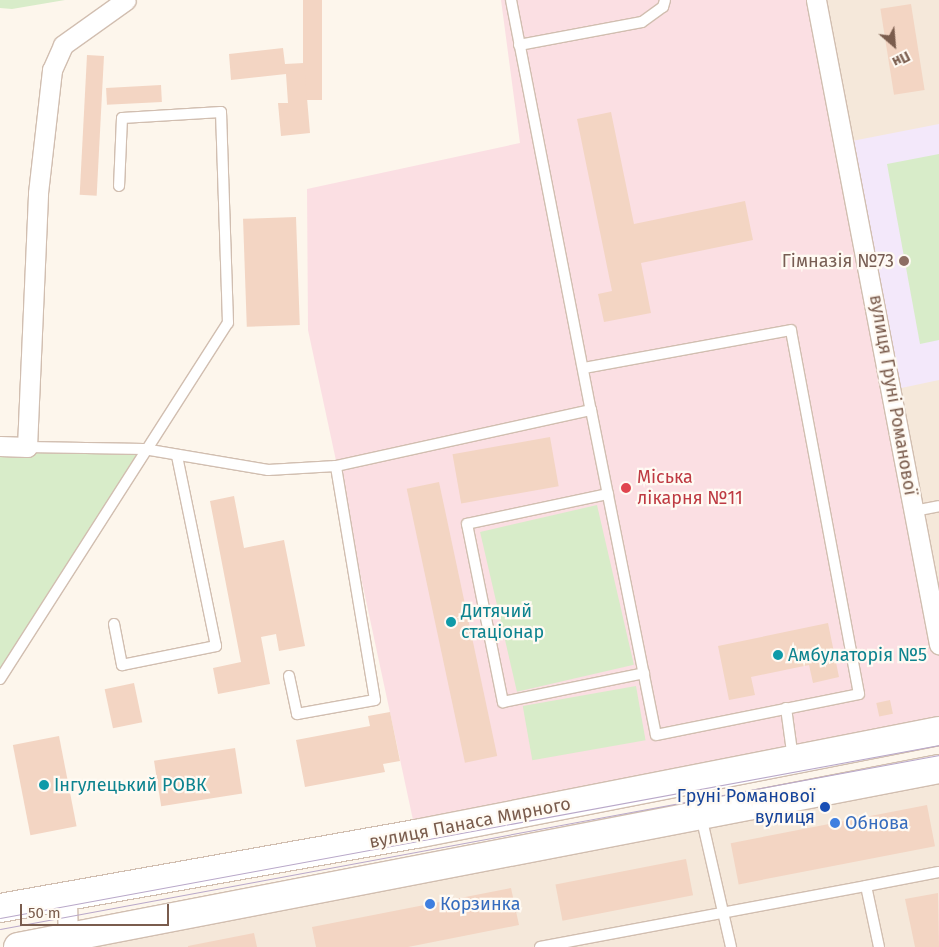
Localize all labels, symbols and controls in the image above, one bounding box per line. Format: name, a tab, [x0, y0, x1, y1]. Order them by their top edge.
north arrow	[869, 20, 919, 70]
text: Пн	[889, 47, 913, 70]
place label: Гімназія №73	[782, 250, 894, 272]
marker: Гімназія №73	[898, 255, 910, 267]
street label: вулиця Груні Романової	[865, 293, 921, 497]
place label: Міська лікарня №11	[637, 467, 743, 509]
marker: Міська лікарня №11	[619, 481, 633, 495]
place label: Дитячий стаціонар	[461, 601, 544, 644]
marker: Дитячий стаціонар	[445, 616, 457, 628]
place label: Амбулаторія №5	[788, 644, 927, 666]
marker: Амбулаторія №5	[772, 649, 784, 661]
place label: Інгулецький РОВК	[54, 774, 207, 796]
marker: Інгулецький РОВК	[38, 779, 50, 791]
place label: Груні Романової вулиця	[677, 786, 815, 829]
street label: вулиця Панаса Мирного	[367, 793, 573, 853]
marker: Груні Романової вулиця	[819, 801, 831, 813]
place label: Обнова	[845, 812, 909, 834]
marker: Обнова	[829, 817, 841, 829]
place label: Корзинка	[440, 893, 520, 915]
scale bar	[22, 894, 171, 926]
marker: Корзинка	[424, 898, 436, 910]
text: 50 m	[28, 904, 61, 922]

